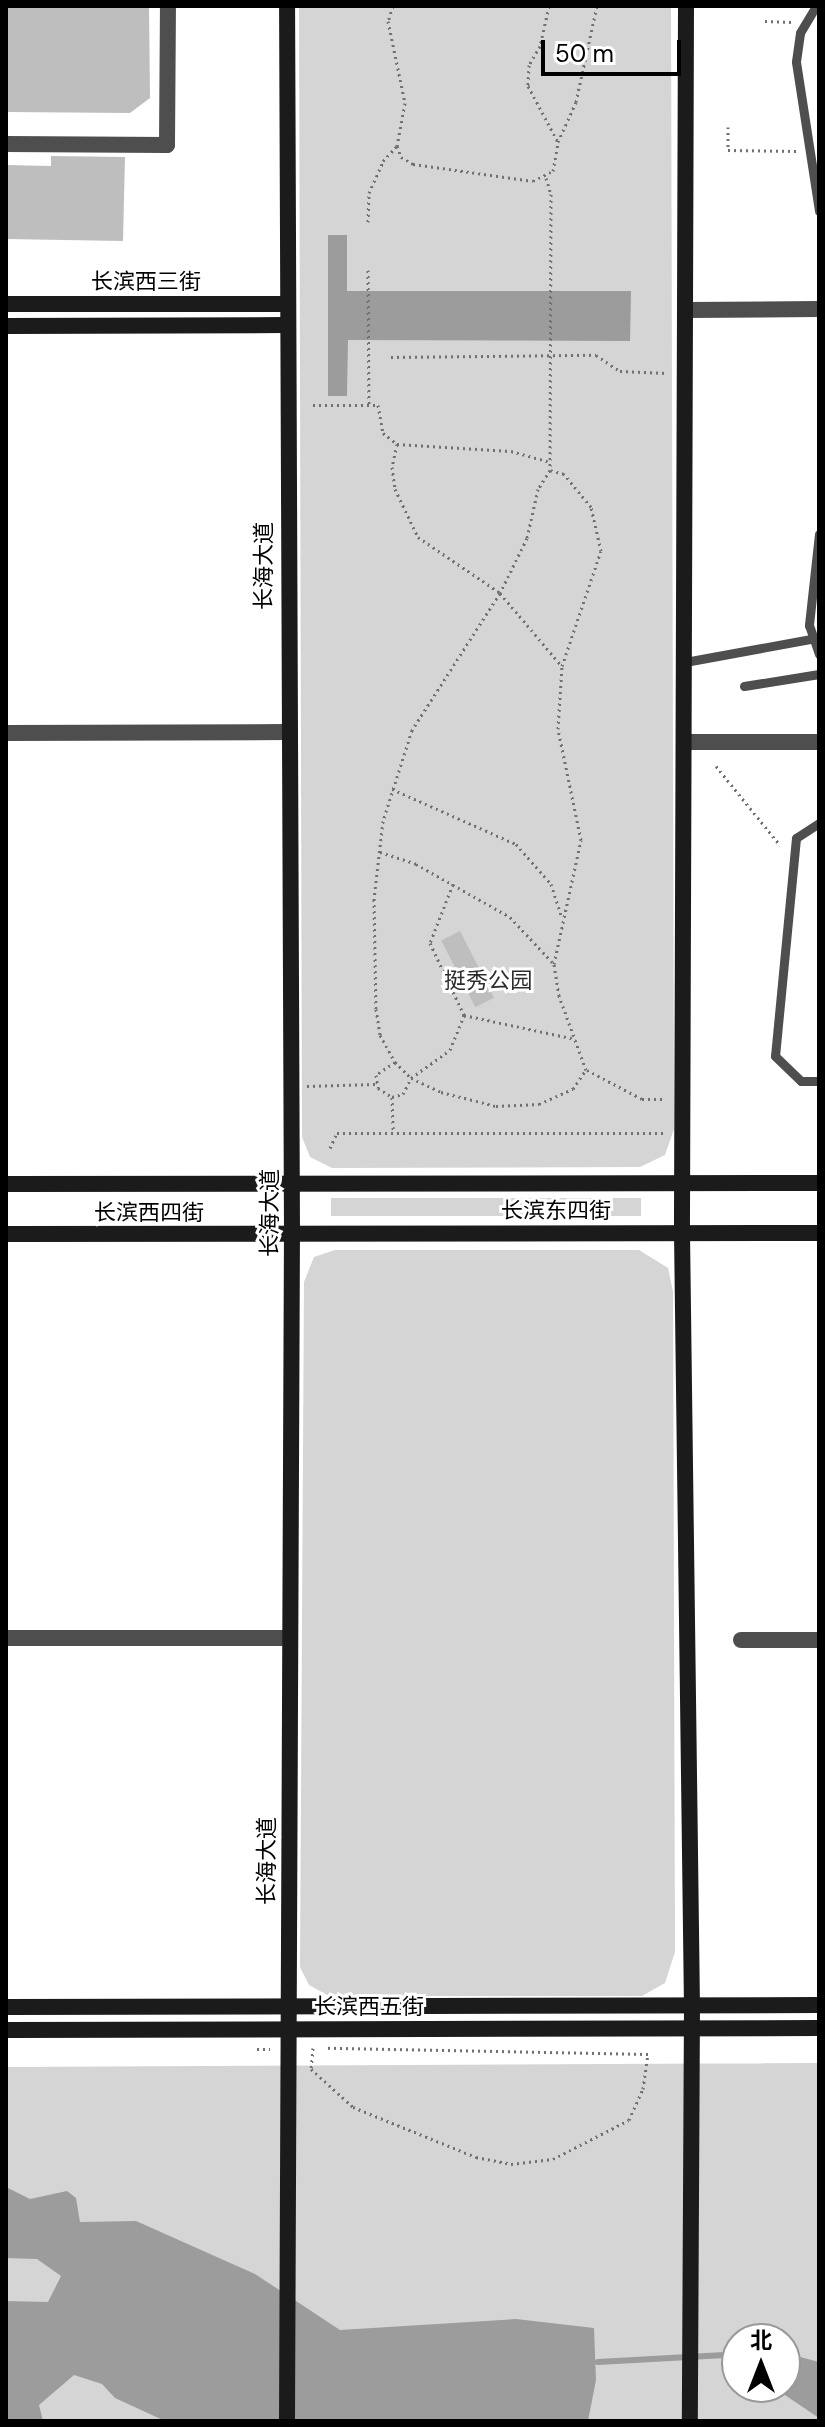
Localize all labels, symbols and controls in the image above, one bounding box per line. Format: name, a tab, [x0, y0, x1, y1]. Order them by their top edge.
scale bar	[545, 24, 685, 74]
text: 50 m	[555, 38, 614, 69]
street label: 长滨西三街	[91, 269, 201, 295]
street label: 长海大道	[251, 522, 277, 610]
park label: 挺秀公园	[444, 968, 532, 994]
street label: 长海大道	[257, 1169, 283, 1257]
street label: 长滨东四街	[501, 1198, 611, 1224]
street label: 长滨西四街	[94, 1200, 204, 1226]
street label: 长海大道	[254, 1817, 280, 1905]
street label: 长滨西五街	[314, 1994, 424, 2020]
north arrow	[721, 2323, 801, 2403]
text: 北	[750, 2326, 772, 2355]

